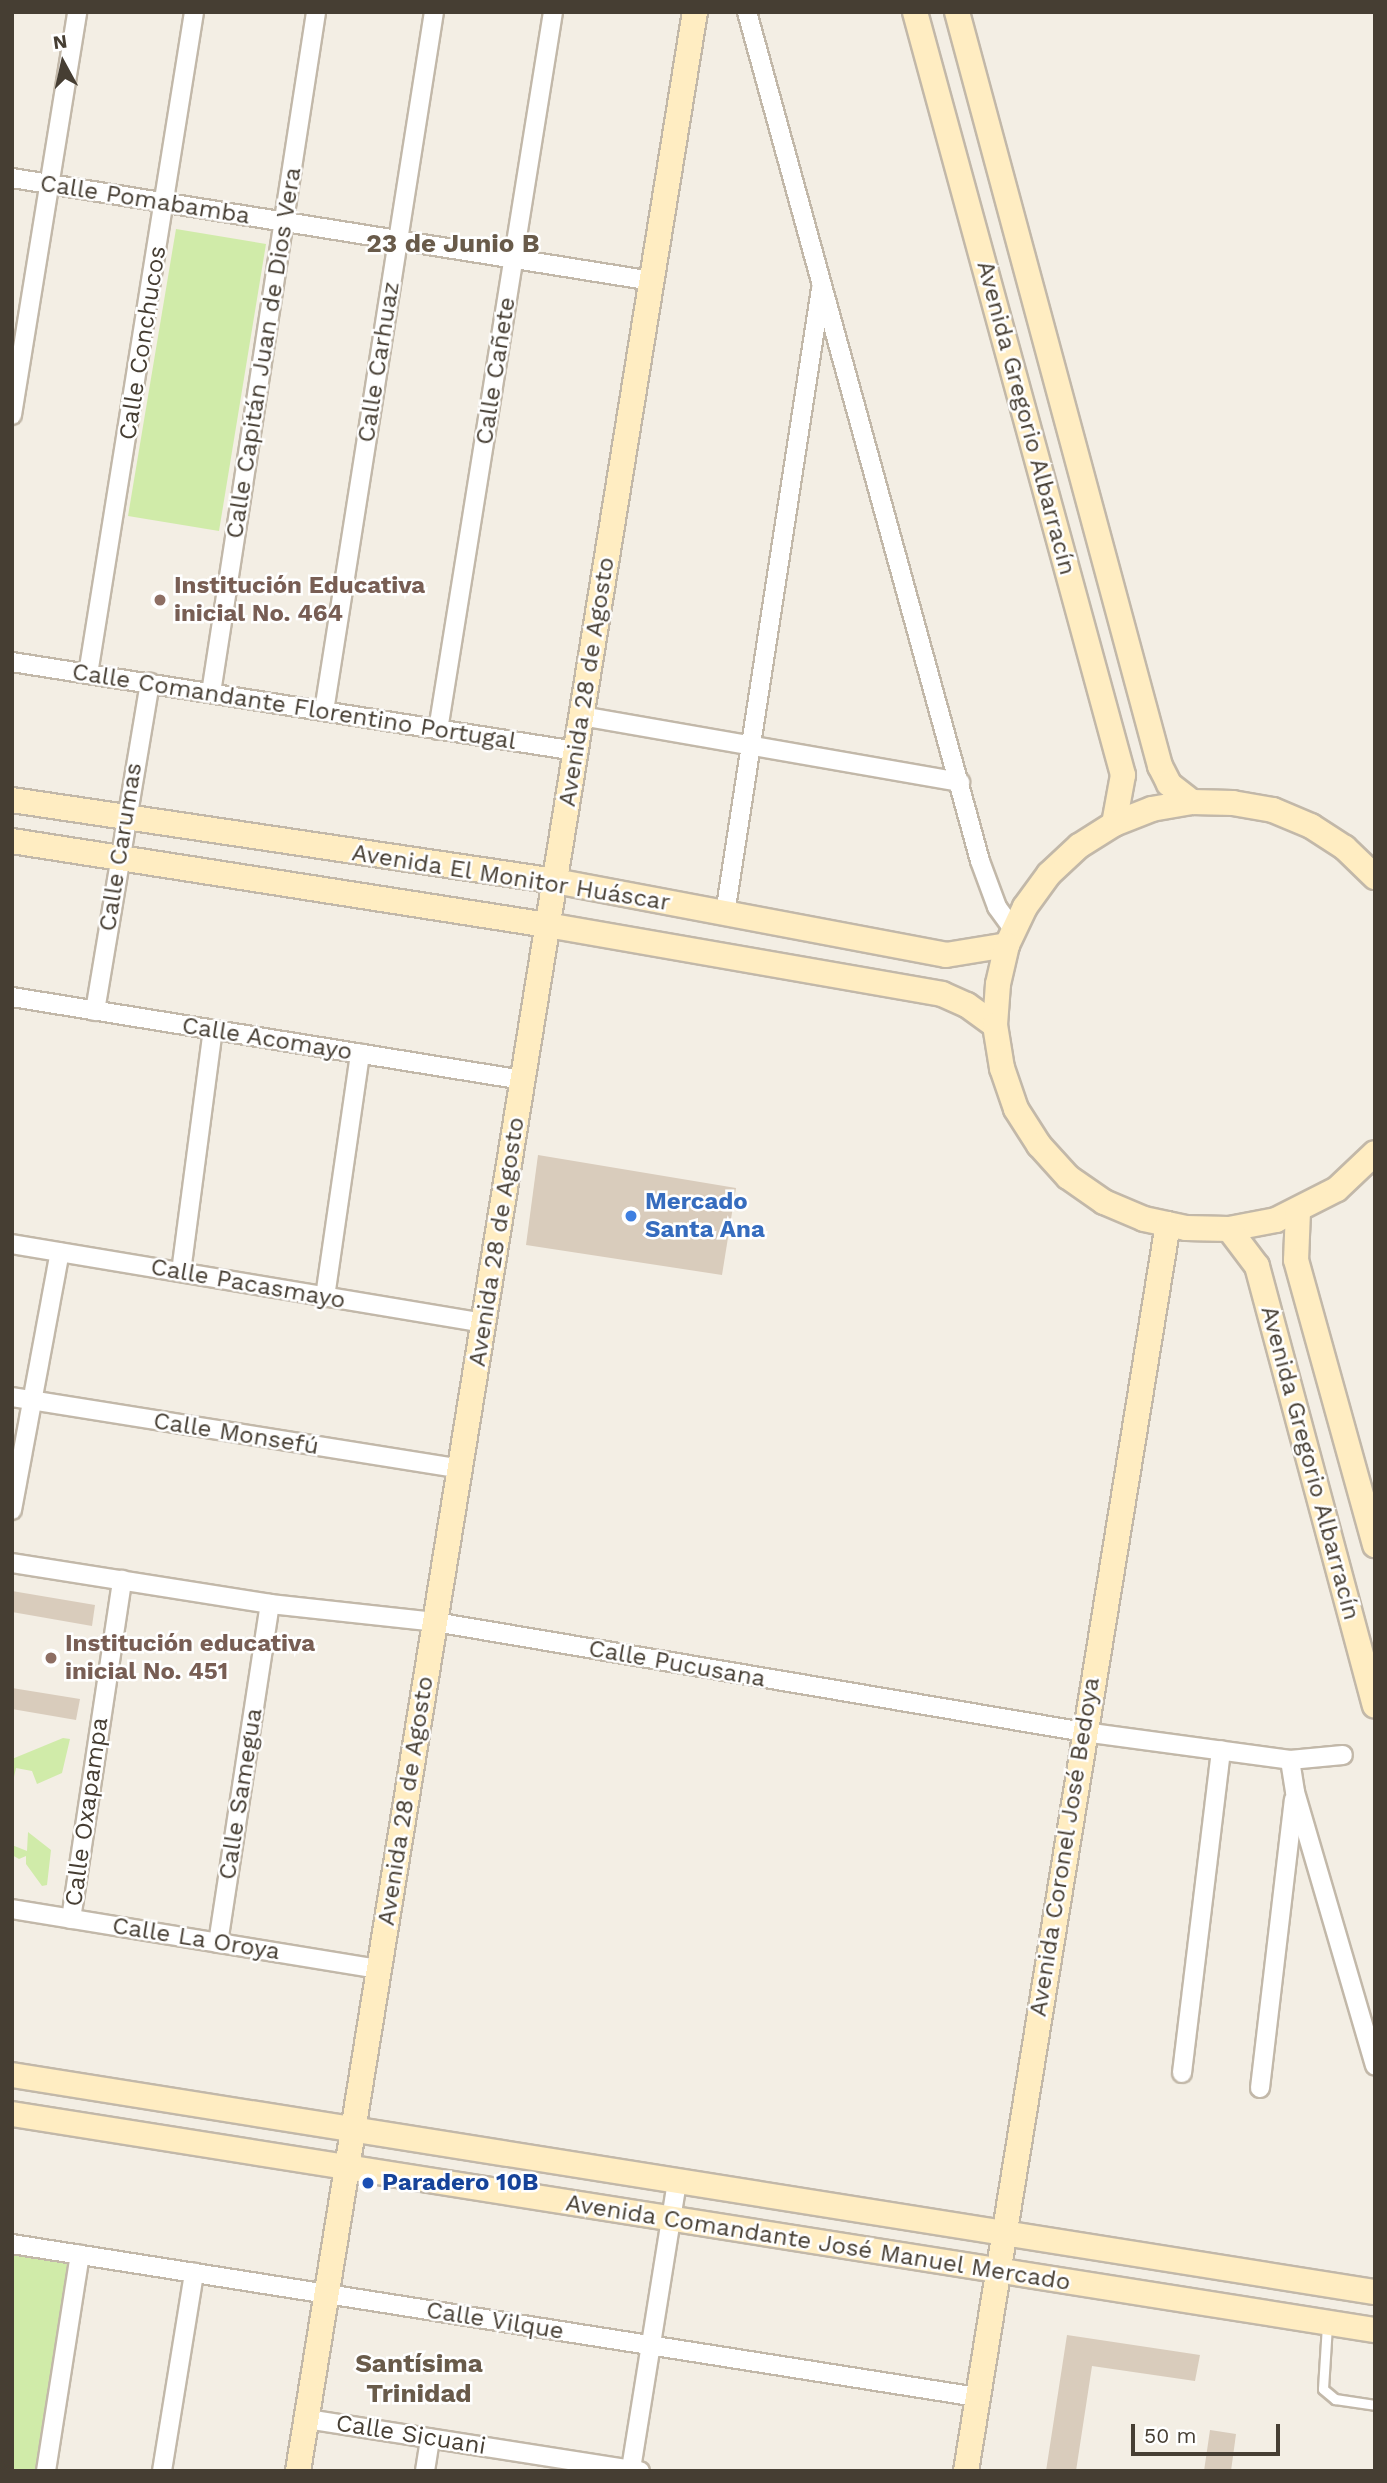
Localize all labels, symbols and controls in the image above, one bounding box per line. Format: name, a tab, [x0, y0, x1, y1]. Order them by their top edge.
north arrow	[28, 28, 98, 98]
text: N	[51, 29, 69, 54]
street label: Calle Capitán Juan de Dios Vera	[220, 165, 308, 541]
street label: Calle Pomabamba	[38, 169, 252, 231]
district label: 23 de Junio B	[366, 228, 540, 260]
street label: Calle Conchucos	[113, 244, 173, 442]
street label: Avenida Gregorio Albarracín	[970, 257, 1082, 579]
street label: Calle Carhuaz	[352, 279, 406, 445]
street label: Calle Cañete	[470, 295, 522, 447]
street label: Avenida 28 de Agosto	[553, 555, 621, 809]
place label: Institución Educativa inicial No. 464	[174, 572, 425, 628]
marker: Institución Educativa inicial No. 464	[152, 592, 168, 608]
street label: Calle Comandante Florentino Portugal	[70, 658, 518, 756]
street label: Calle Carumas	[93, 761, 149, 933]
street label: Avenida El Monitor Huáscar	[349, 838, 673, 918]
street label: Calle Acomayo	[179, 1011, 355, 1067]
street label: Avenida 28 de Agosto	[463, 1115, 531, 1369]
place label: Mercado Santa Ana	[645, 1188, 766, 1244]
marker: Mercado Santa Ana	[623, 1208, 639, 1224]
street label: Calle Pacasmayo	[148, 1253, 348, 1315]
street label: Avenida Gregorio Albarracín	[1254, 1302, 1366, 1624]
street label: Calle Monsefú	[151, 1407, 321, 1461]
place label: Institución educativa inicial No. 451	[65, 1630, 315, 1686]
street label: Calle Pucusana	[586, 1634, 768, 1694]
marker: Institución educativa inicial No. 451	[43, 1650, 59, 1666]
street label: Avenida 28 de Agosto	[372, 1674, 440, 1928]
street label: Avenida Coronel José Bedoya	[1024, 1674, 1106, 2020]
street label: Calle Samegua	[213, 1706, 269, 1882]
street label: Calle Oxapampa	[59, 1716, 115, 1908]
street label: Calle La Oroya	[110, 1911, 282, 1967]
place label: Paradero 10B	[382, 2169, 538, 2197]
marker: Paradero 10B	[360, 2175, 376, 2191]
street label: Avenida Comandante José Manuel Mercado	[563, 2189, 1073, 2297]
street label: Calle Vilque	[424, 2296, 566, 2346]
district label: Santísima Trinidad	[355, 2348, 483, 2410]
street label: Calle Sicuani	[334, 2409, 488, 2461]
scale bar	[1135, 2410, 1284, 2454]
text: 50 m	[1144, 2423, 1196, 2448]

